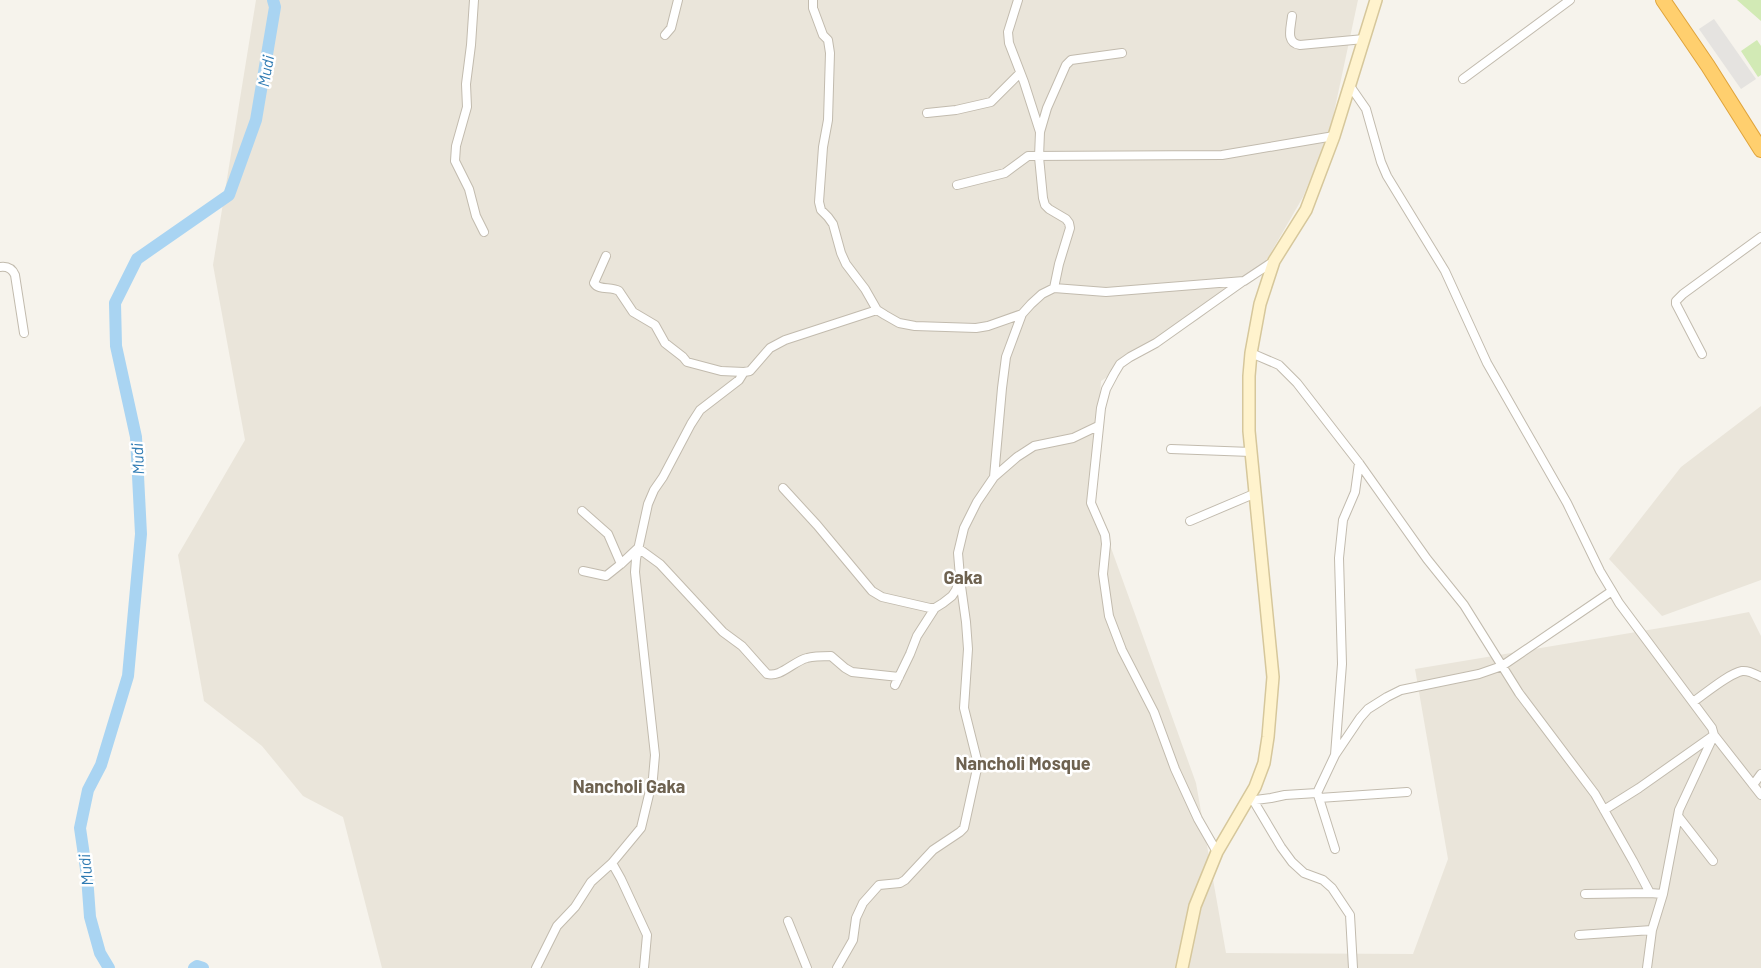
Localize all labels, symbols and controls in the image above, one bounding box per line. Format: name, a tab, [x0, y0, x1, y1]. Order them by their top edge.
water label: Mudi	[253, 54, 277, 88]
water label: Mudi	[127, 443, 147, 475]
district label: Gaka	[943, 566, 983, 588]
district label: Nancholi Mosque	[955, 752, 1091, 774]
district label: Nancholi Gaka	[573, 775, 685, 797]
water label: Mudi	[74, 853, 96, 887]

